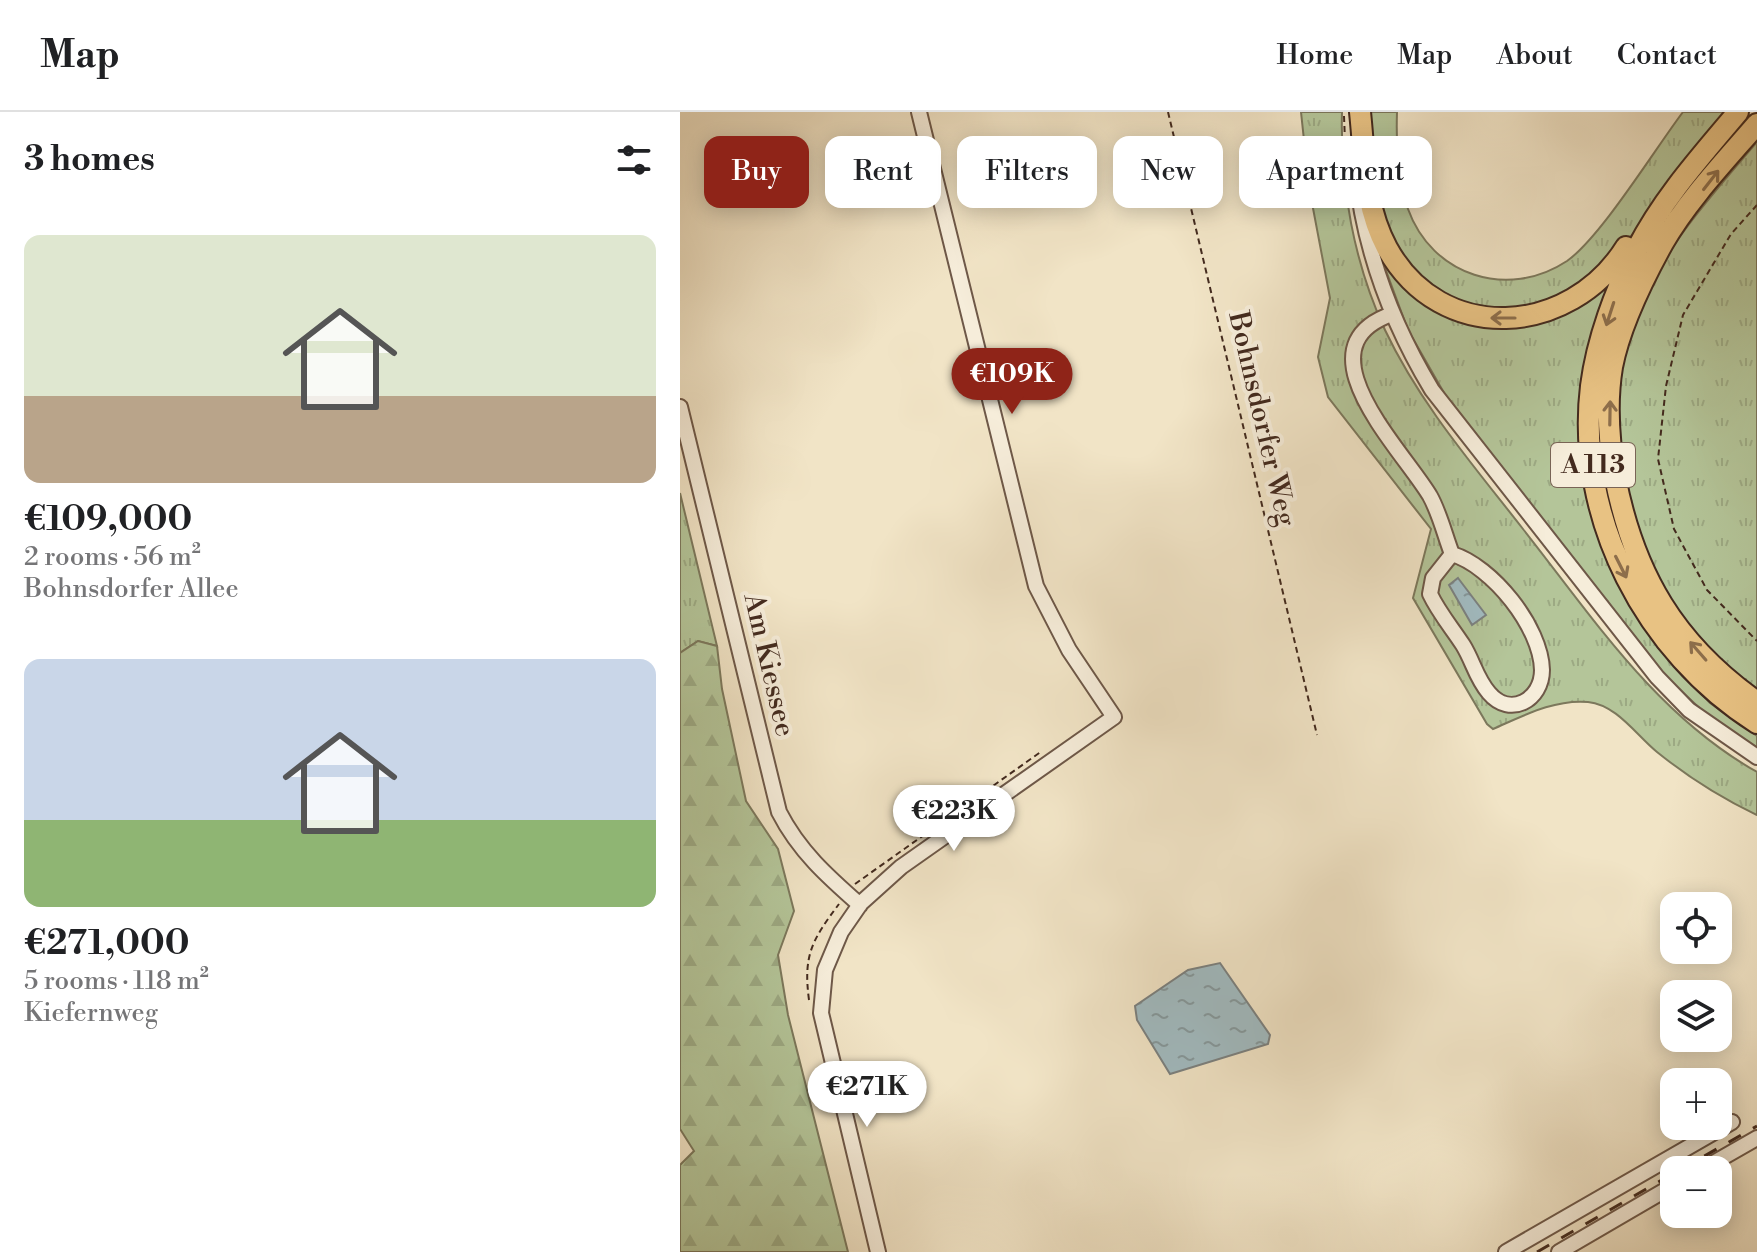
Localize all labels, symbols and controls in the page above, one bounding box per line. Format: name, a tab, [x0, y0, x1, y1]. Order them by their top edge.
text: Map	[40, 32, 120, 79]
text: Home	[1277, 38, 1353, 73]
text: Map	[1397, 38, 1452, 73]
text: About	[1496, 38, 1573, 73]
text: Contact	[1617, 38, 1717, 73]
chip: Buy	[704, 136, 809, 208]
chip: Rent	[825, 136, 941, 208]
chip: Filters	[957, 136, 1097, 208]
chip: New	[1113, 136, 1223, 208]
chip: Apartment	[1239, 136, 1432, 208]
icon: filters	[612, 138, 656, 182]
text: 3 homes	[24, 139, 155, 181]
one-way arrow	[1702, 170, 1719, 191]
icon: home	[268, 287, 412, 431]
one-way arrow	[1601, 302, 1616, 327]
street label: Bohnsdorfer Weg	[1220, 307, 1304, 530]
one-way arrow	[1490, 310, 1517, 326]
pin: €109K	[956, 348, 1068, 416]
text: €109K	[970, 358, 1054, 390]
one-way arrow	[1602, 400, 1617, 427]
road number: A 113	[1551, 443, 1635, 487]
text: €109,000	[24, 499, 192, 541]
text: 2 rooms · 56 m²	[24, 541, 201, 573]
one-way arrow	[1614, 555, 1630, 579]
text: Bohnsdorfer Allee	[24, 573, 239, 605]
street label: Am Kiessee	[735, 589, 802, 740]
one-way arrow	[1689, 642, 1707, 662]
icon: home	[268, 711, 412, 855]
pin: €223K	[898, 785, 1010, 853]
text: €223K	[911, 795, 997, 827]
map controls	[1660, 892, 1732, 1228]
button: locate	[1660, 892, 1732, 964]
text: €271,000	[24, 923, 189, 965]
text: 5 rooms · 118 m²	[24, 965, 209, 997]
button: layers	[1660, 980, 1732, 1052]
text: Kiefernweg	[24, 997, 158, 1029]
pin: €271K	[811, 1061, 923, 1129]
button: +	[1660, 1068, 1732, 1140]
text: €271K	[826, 1071, 908, 1103]
button: −	[1660, 1156, 1732, 1228]

